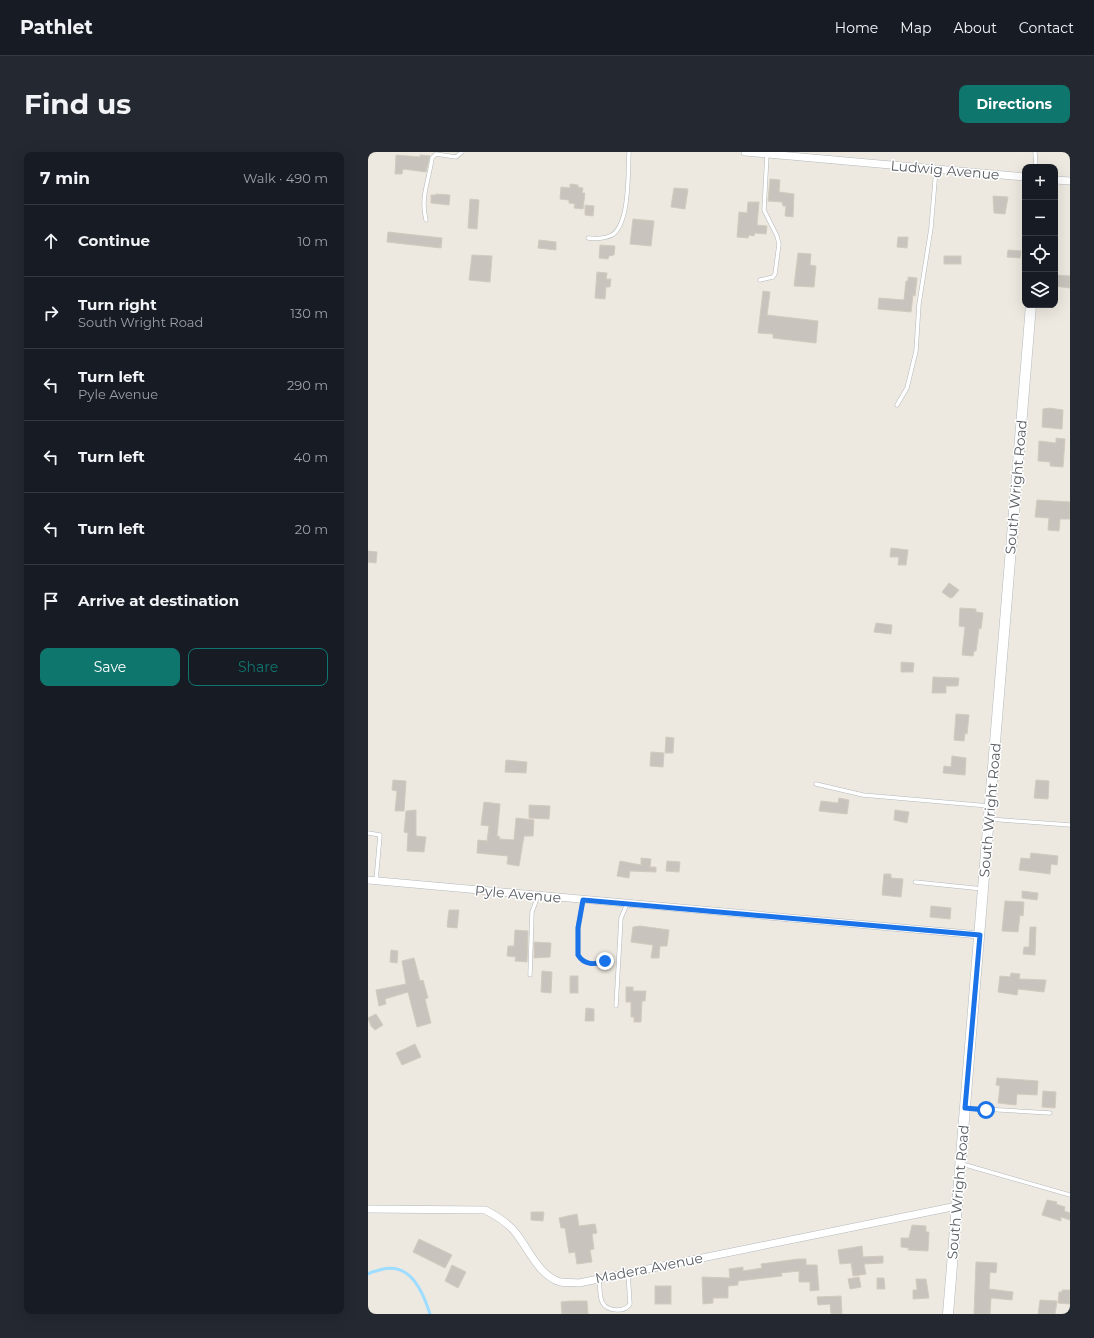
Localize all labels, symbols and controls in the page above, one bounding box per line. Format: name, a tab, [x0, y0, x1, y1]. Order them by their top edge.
text: Pathlet	[20, 16, 93, 39]
text: Home	[835, 19, 878, 37]
text: Map	[900, 19, 931, 37]
text: About	[953, 19, 997, 37]
text: Contact	[1019, 19, 1074, 37]
button: Directions	[959, 85, 1070, 123]
text: Find us	[24, 87, 131, 121]
street label: Ludwig Avenue	[890, 156, 1000, 184]
map controls	[1022, 164, 1058, 308]
button: +	[1022, 164, 1058, 200]
text: 7 min	[40, 168, 90, 188]
text: Walk · 490 m	[243, 170, 328, 186]
button: −	[1022, 200, 1058, 236]
icon: ahead	[40, 230, 62, 252]
text: Continue	[78, 231, 150, 250]
text: 10 m	[298, 233, 328, 249]
button: locate	[1022, 236, 1058, 272]
button: layers	[1022, 272, 1058, 308]
text: Turn right	[78, 295, 157, 314]
icon: right	[40, 302, 62, 324]
text: 130 m	[290, 305, 328, 321]
text: South Wright Road	[78, 314, 203, 330]
text: Turn left	[78, 367, 145, 386]
icon: left	[40, 374, 62, 396]
text: 290 m	[287, 377, 328, 393]
text: Pyle Avenue	[78, 386, 158, 402]
street label: South Wright Road	[1001, 419, 1031, 555]
icon: left	[40, 446, 62, 468]
text: Turn left	[78, 447, 145, 466]
text: 40 m	[294, 449, 328, 465]
icon: left	[40, 518, 62, 540]
text: Turn left	[78, 519, 145, 538]
text: 20 m	[295, 521, 328, 537]
icon: arrive	[40, 590, 62, 612]
text: Arrive at destination	[78, 591, 239, 610]
button: Save	[40, 648, 180, 686]
button: Share	[188, 648, 328, 686]
street label: South Wright Road	[975, 742, 1005, 878]
street label: Pyle Avenue	[474, 881, 562, 907]
route end	[596, 952, 614, 970]
route start	[977, 1101, 995, 1119]
street label: South Wright Road	[943, 1124, 973, 1260]
street label: Madera Avenue	[594, 1249, 704, 1287]

